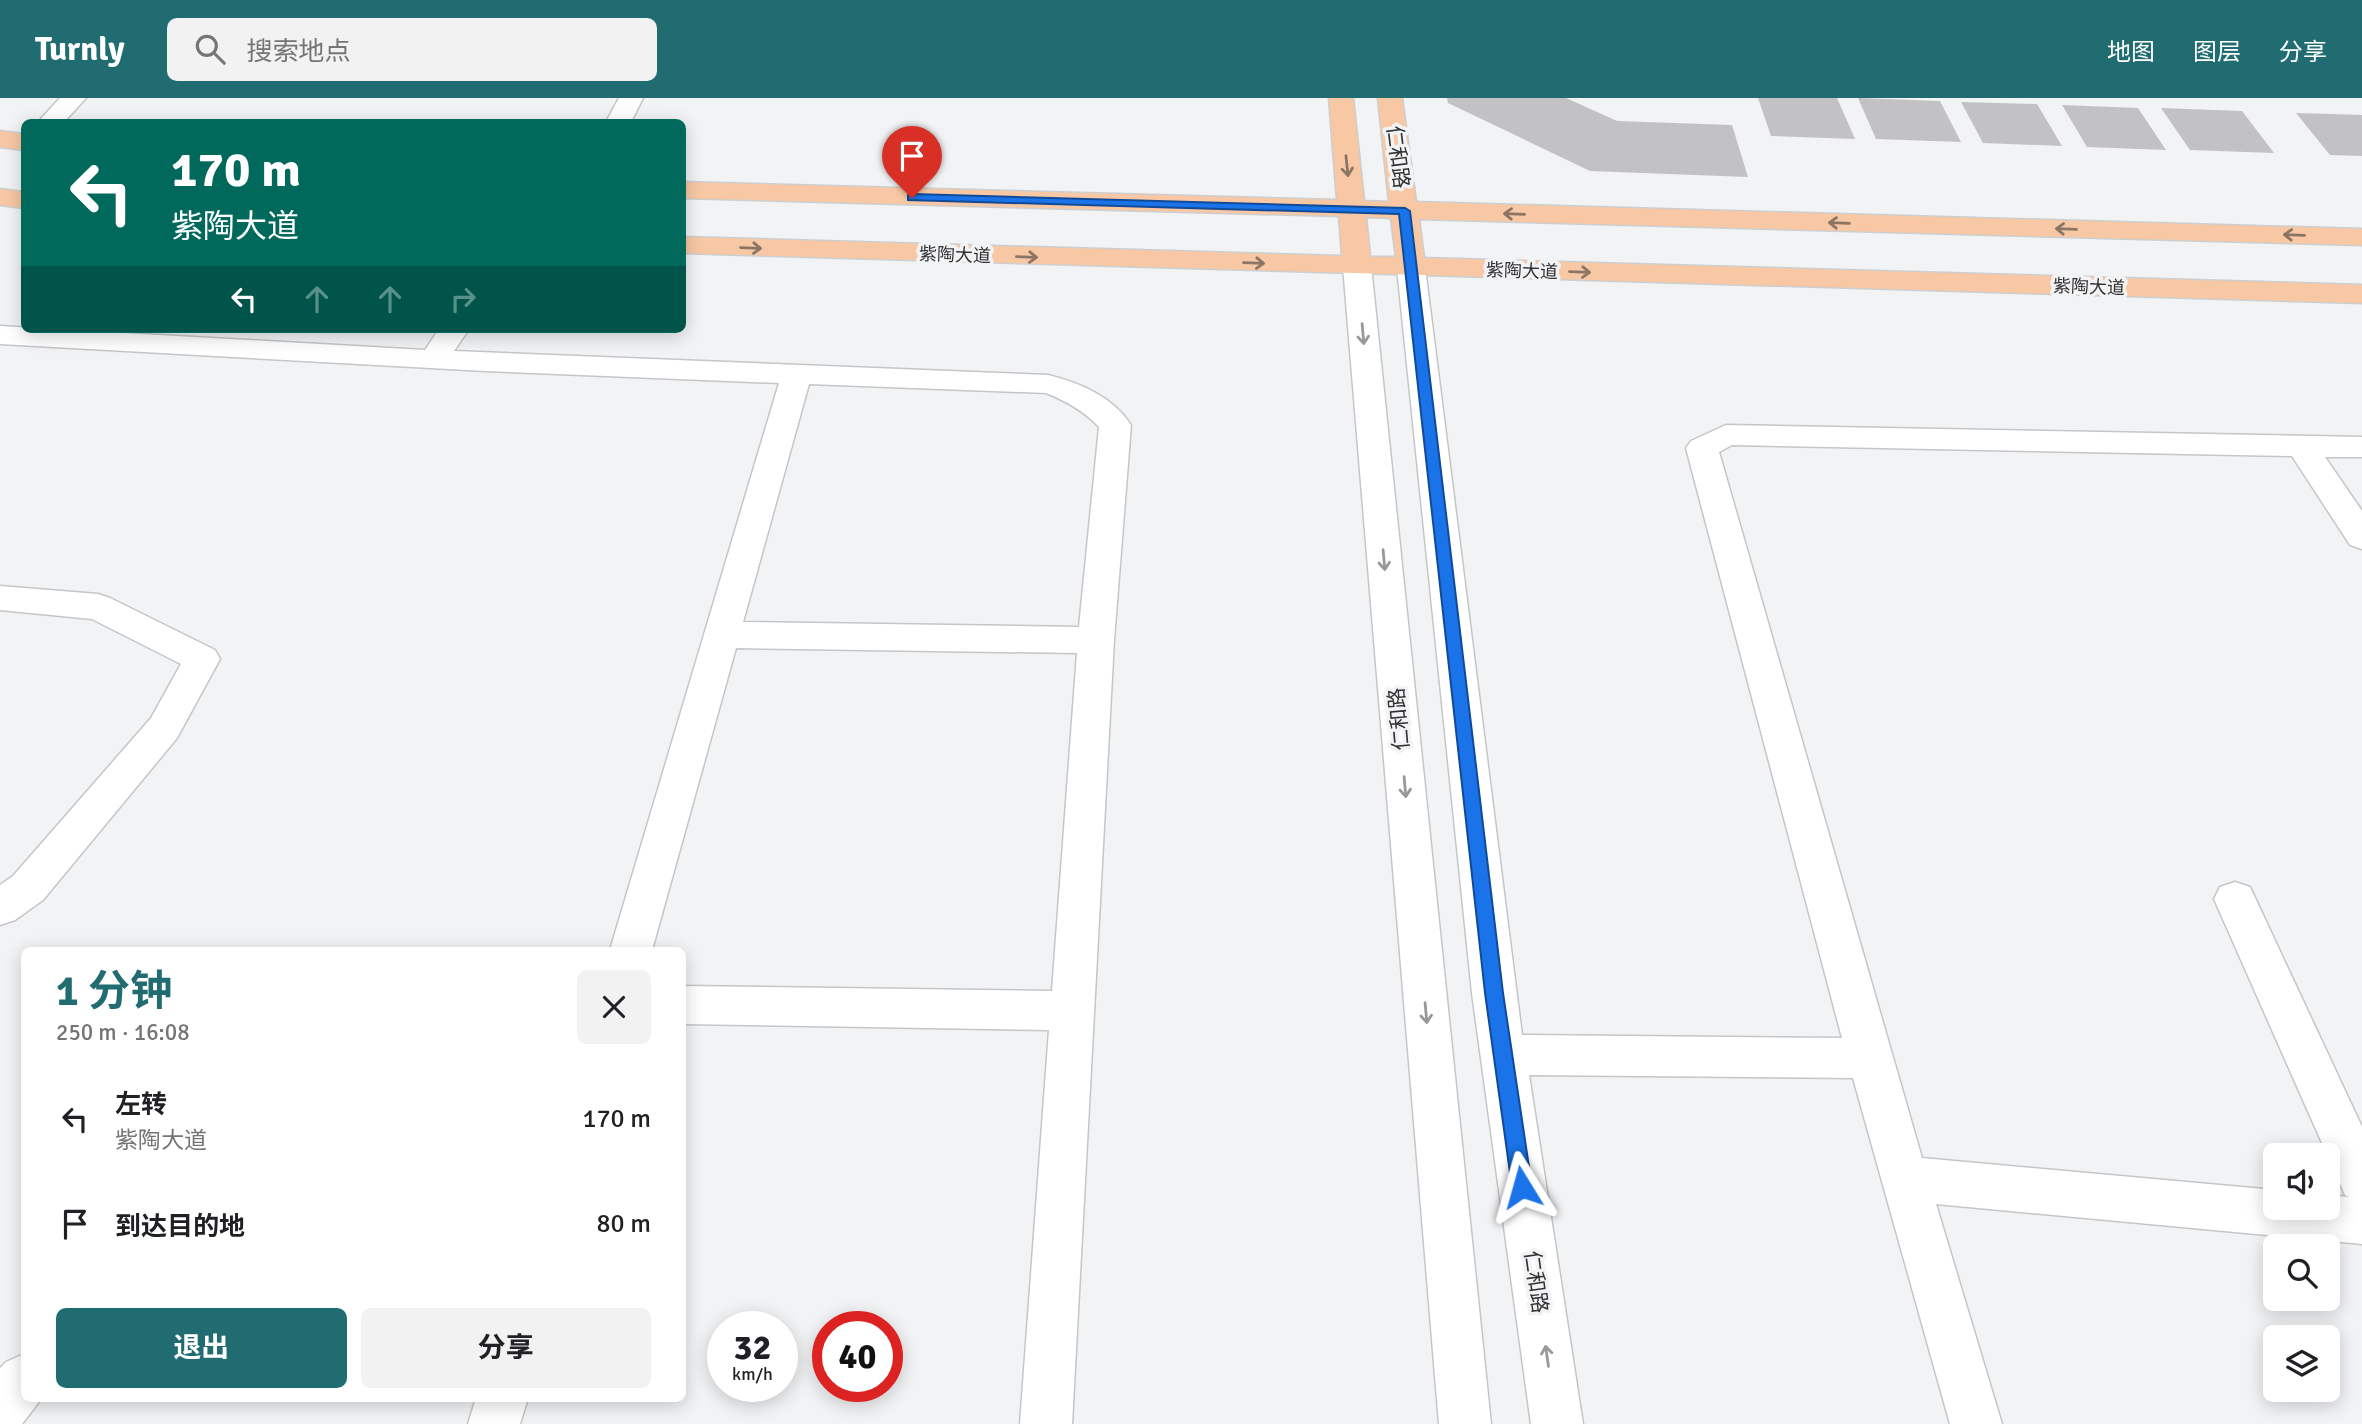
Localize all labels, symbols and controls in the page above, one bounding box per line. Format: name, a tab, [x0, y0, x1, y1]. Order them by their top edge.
search box	[167, 18, 657, 81]
text: Turnly	[35, 29, 125, 70]
icon: search	[191, 30, 229, 68]
text: 搜索地点	[247, 36, 351, 68]
text: 地图	[2107, 37, 2155, 67]
text: 图层	[2193, 37, 2241, 67]
text: 分享	[2279, 37, 2327, 67]
street label: 仁和路	[1381, 124, 1415, 190]
pin	[882, 126, 942, 198]
icon: arrive	[893, 137, 931, 175]
text: 170 m	[171, 140, 301, 200]
icon: left	[56, 147, 147, 238]
one-way arrow	[1341, 154, 1354, 177]
text: 紫陶大道	[171, 207, 299, 246]
one-way arrow	[1502, 207, 1525, 221]
one-way arrow	[1828, 216, 1851, 229]
one-way arrow	[2055, 222, 2078, 235]
one-way arrow	[2283, 228, 2306, 241]
one-way arrow	[739, 241, 762, 254]
street label: 紫陶大道	[919, 243, 991, 267]
one-way arrow	[1015, 250, 1038, 263]
one-way arrow	[1243, 256, 1266, 270]
street label: 紫陶大道	[1486, 259, 1558, 283]
one-way arrow	[1568, 266, 1591, 279]
street label: 紫陶大道	[2053, 275, 2125, 299]
icon: left	[225, 280, 263, 318]
icon: ahead	[298, 280, 336, 318]
icon: ahead	[371, 280, 409, 318]
icon: right	[444, 280, 482, 318]
one-way arrow	[1357, 322, 1370, 345]
one-way arrow	[1378, 549, 1391, 571]
street label: 仁和路	[1383, 686, 1415, 752]
one-way arrow	[1399, 775, 1412, 798]
text: 1 分钟	[56, 966, 172, 1017]
button: close	[577, 970, 651, 1044]
one-way arrow	[1420, 1002, 1433, 1024]
text: 250 m · 16:08	[56, 1018, 190, 1047]
text: 左转	[115, 1089, 167, 1121]
icon: left	[56, 1100, 94, 1138]
text: 170 m	[582, 1103, 651, 1135]
text: 紫陶大道	[115, 1126, 207, 1155]
map controls	[2263, 1143, 2340, 1402]
button: sound	[2263, 1143, 2340, 1220]
position arrow	[1485, 1150, 1559, 1224]
icon: arrive	[56, 1205, 94, 1243]
text: 80 m	[596, 1208, 651, 1240]
text: 到达目的地	[115, 1211, 245, 1243]
button: search	[2263, 1234, 2340, 1311]
street label: 仁和路	[1519, 1249, 1553, 1315]
button: 退出	[56, 1308, 347, 1388]
button: 分享	[361, 1308, 651, 1388]
speed limit sign: 40	[812, 1311, 903, 1402]
button: layers	[2263, 1325, 2340, 1402]
text: 32	[734, 1326, 771, 1369]
one-way arrow	[1540, 1346, 1553, 1368]
text: km/h	[732, 1363, 773, 1385]

